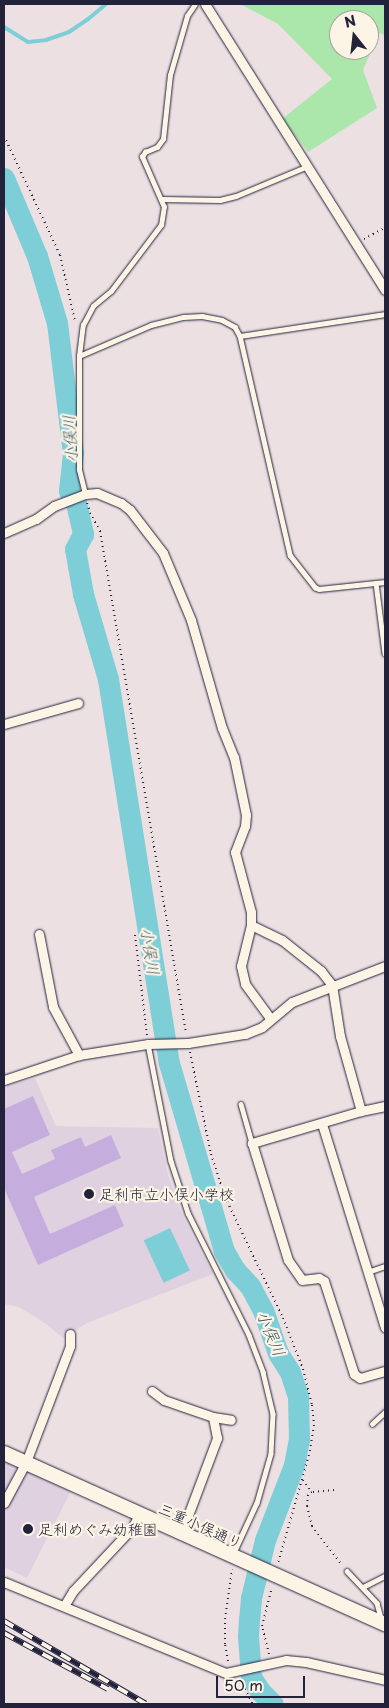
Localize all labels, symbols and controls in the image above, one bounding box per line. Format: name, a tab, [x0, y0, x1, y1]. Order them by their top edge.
text: N	[342, 9, 358, 33]
north arrow	[329, 10, 379, 60]
water label: 小俣川	[58, 414, 80, 464]
water label: 小俣川	[138, 926, 164, 976]
place label: 足利市立小俣小学校	[99, 1185, 234, 1203]
marker: 足利市立小俣小学校	[83, 1188, 95, 1200]
water label: 小俣川	[254, 1307, 290, 1359]
street label: 三重小俣通り	[156, 1498, 246, 1552]
place label: 足利めぐみ幼稚園	[38, 1520, 158, 1538]
marker: 足利めぐみ幼稚園	[22, 1523, 34, 1535]
scale bar	[219, 1666, 308, 1698]
text: 50 m	[224, 1673, 263, 1696]

